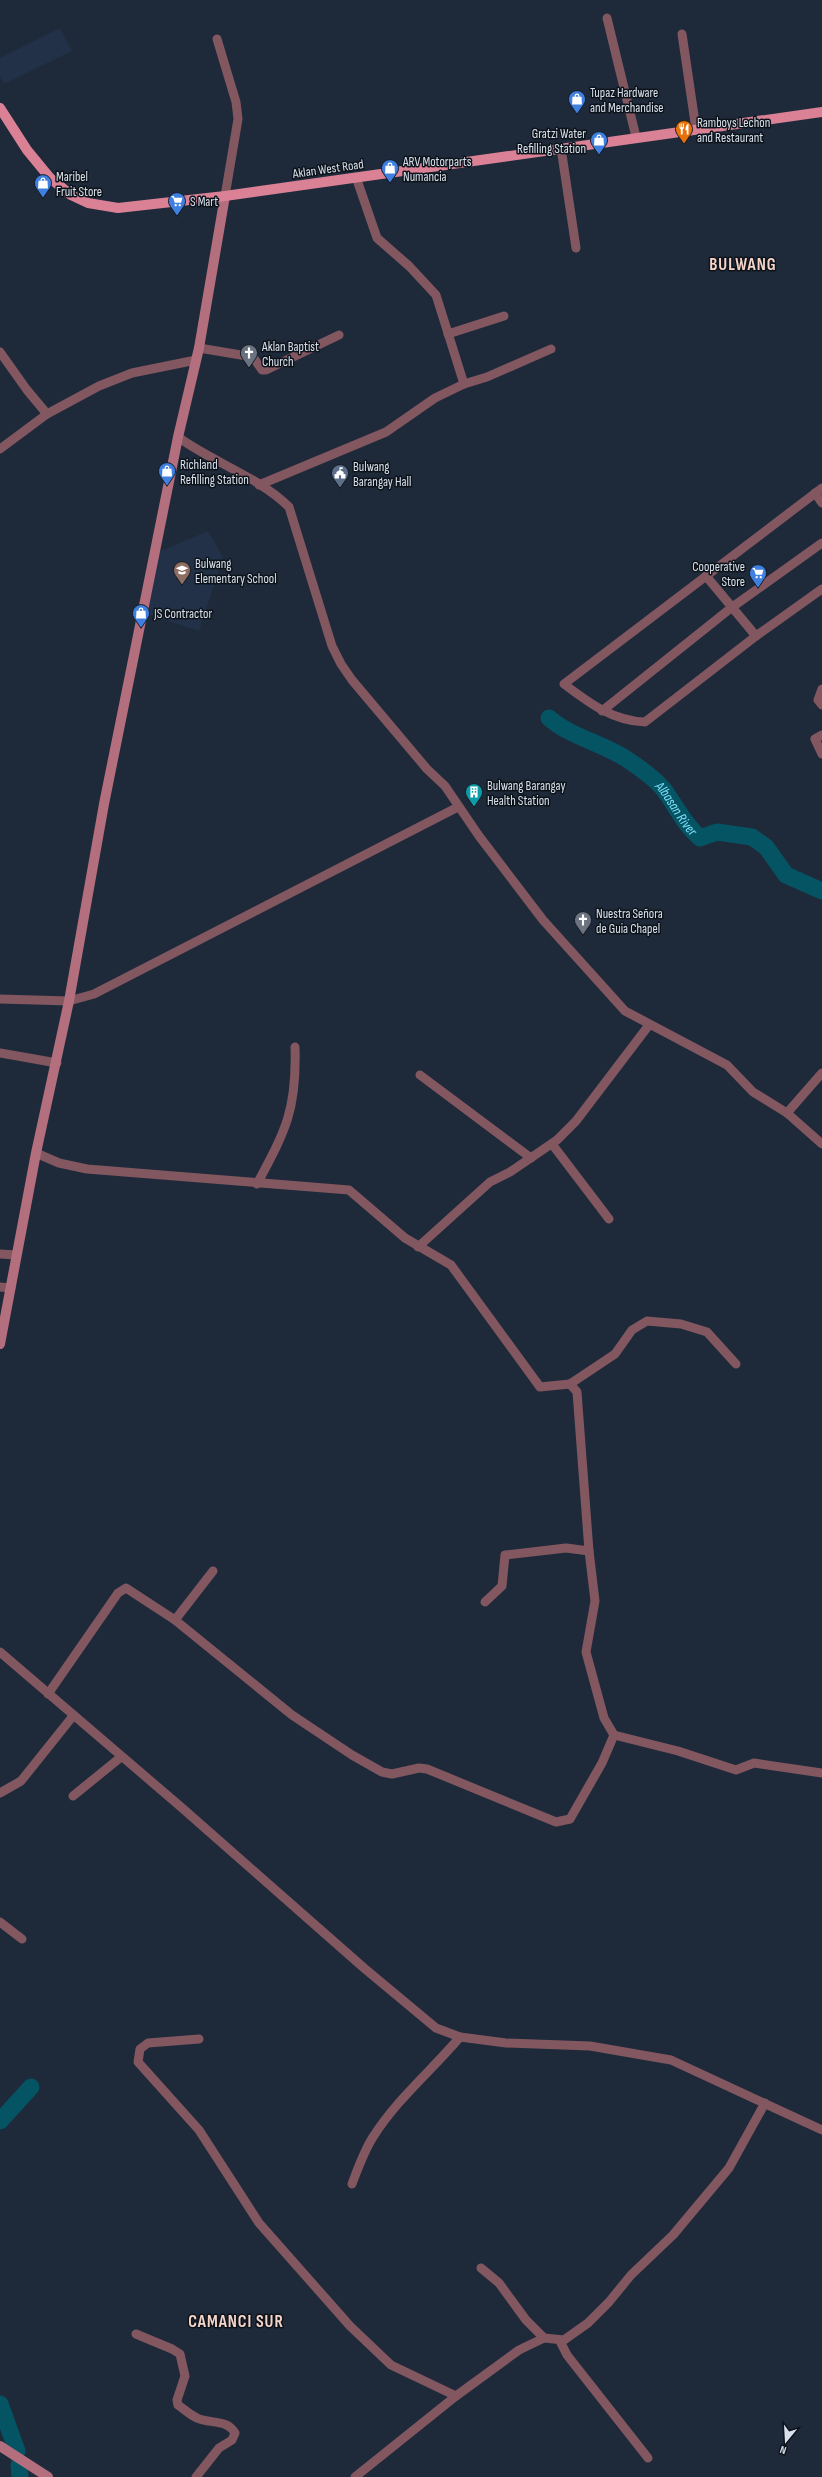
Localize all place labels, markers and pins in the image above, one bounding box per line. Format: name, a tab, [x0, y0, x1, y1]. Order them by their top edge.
place label: Tupaz Hardware and Merchandise	[590, 85, 664, 116]
shop icon: Tupaz Hardware and Merchandise	[567, 89, 587, 114]
place label: Ramboys Lechon and Restaurant	[697, 115, 770, 146]
restaurant icon: Ramboys Lechon and Restaurant	[674, 119, 694, 144]
place label: Gratzi Water Refilling Station	[517, 126, 586, 157]
shop icon: Gratzi Water Refilling Station	[589, 130, 609, 155]
place label: ARV Motorparts Numancia	[402, 154, 472, 185]
shop icon: ARV Motorparts Numancia	[380, 158, 400, 183]
place label: Maribel Fruit Store	[56, 169, 102, 200]
shop icon: Maribel Fruit Store	[33, 173, 53, 198]
supermarket icon: S Mart	[167, 191, 187, 216]
place label: S Mart	[190, 194, 218, 210]
place label: Aklan Baptist Church	[261, 339, 319, 370]
church icon: Aklan Baptist Church	[239, 343, 259, 368]
place label: Richland Refilling Station	[180, 457, 249, 488]
place label: Bulwang Barangay Hall	[353, 459, 411, 490]
shop icon: Richland Refilling Station	[157, 461, 177, 486]
public building icon: Bulwang Barangay Hall	[330, 463, 350, 488]
place label: Bulwang Elementary School	[195, 556, 277, 587]
place label: Cooperative Store	[692, 559, 745, 590]
school or university icon: Bulwang Elementary School	[172, 560, 192, 585]
supermarket icon: Cooperative Store	[748, 563, 768, 588]
shop icon: JS Contractor	[131, 603, 151, 628]
place label: JS Contractor	[153, 606, 212, 622]
place label: Bulwang Barangay Health Station	[487, 778, 565, 809]
building icon: Bulwang Barangay Health Station	[464, 782, 484, 807]
place label: Nuestra Señora de Guia Chapel	[596, 906, 663, 937]
church icon: Nuestra Señora de Guia Chapel	[573, 910, 593, 935]

